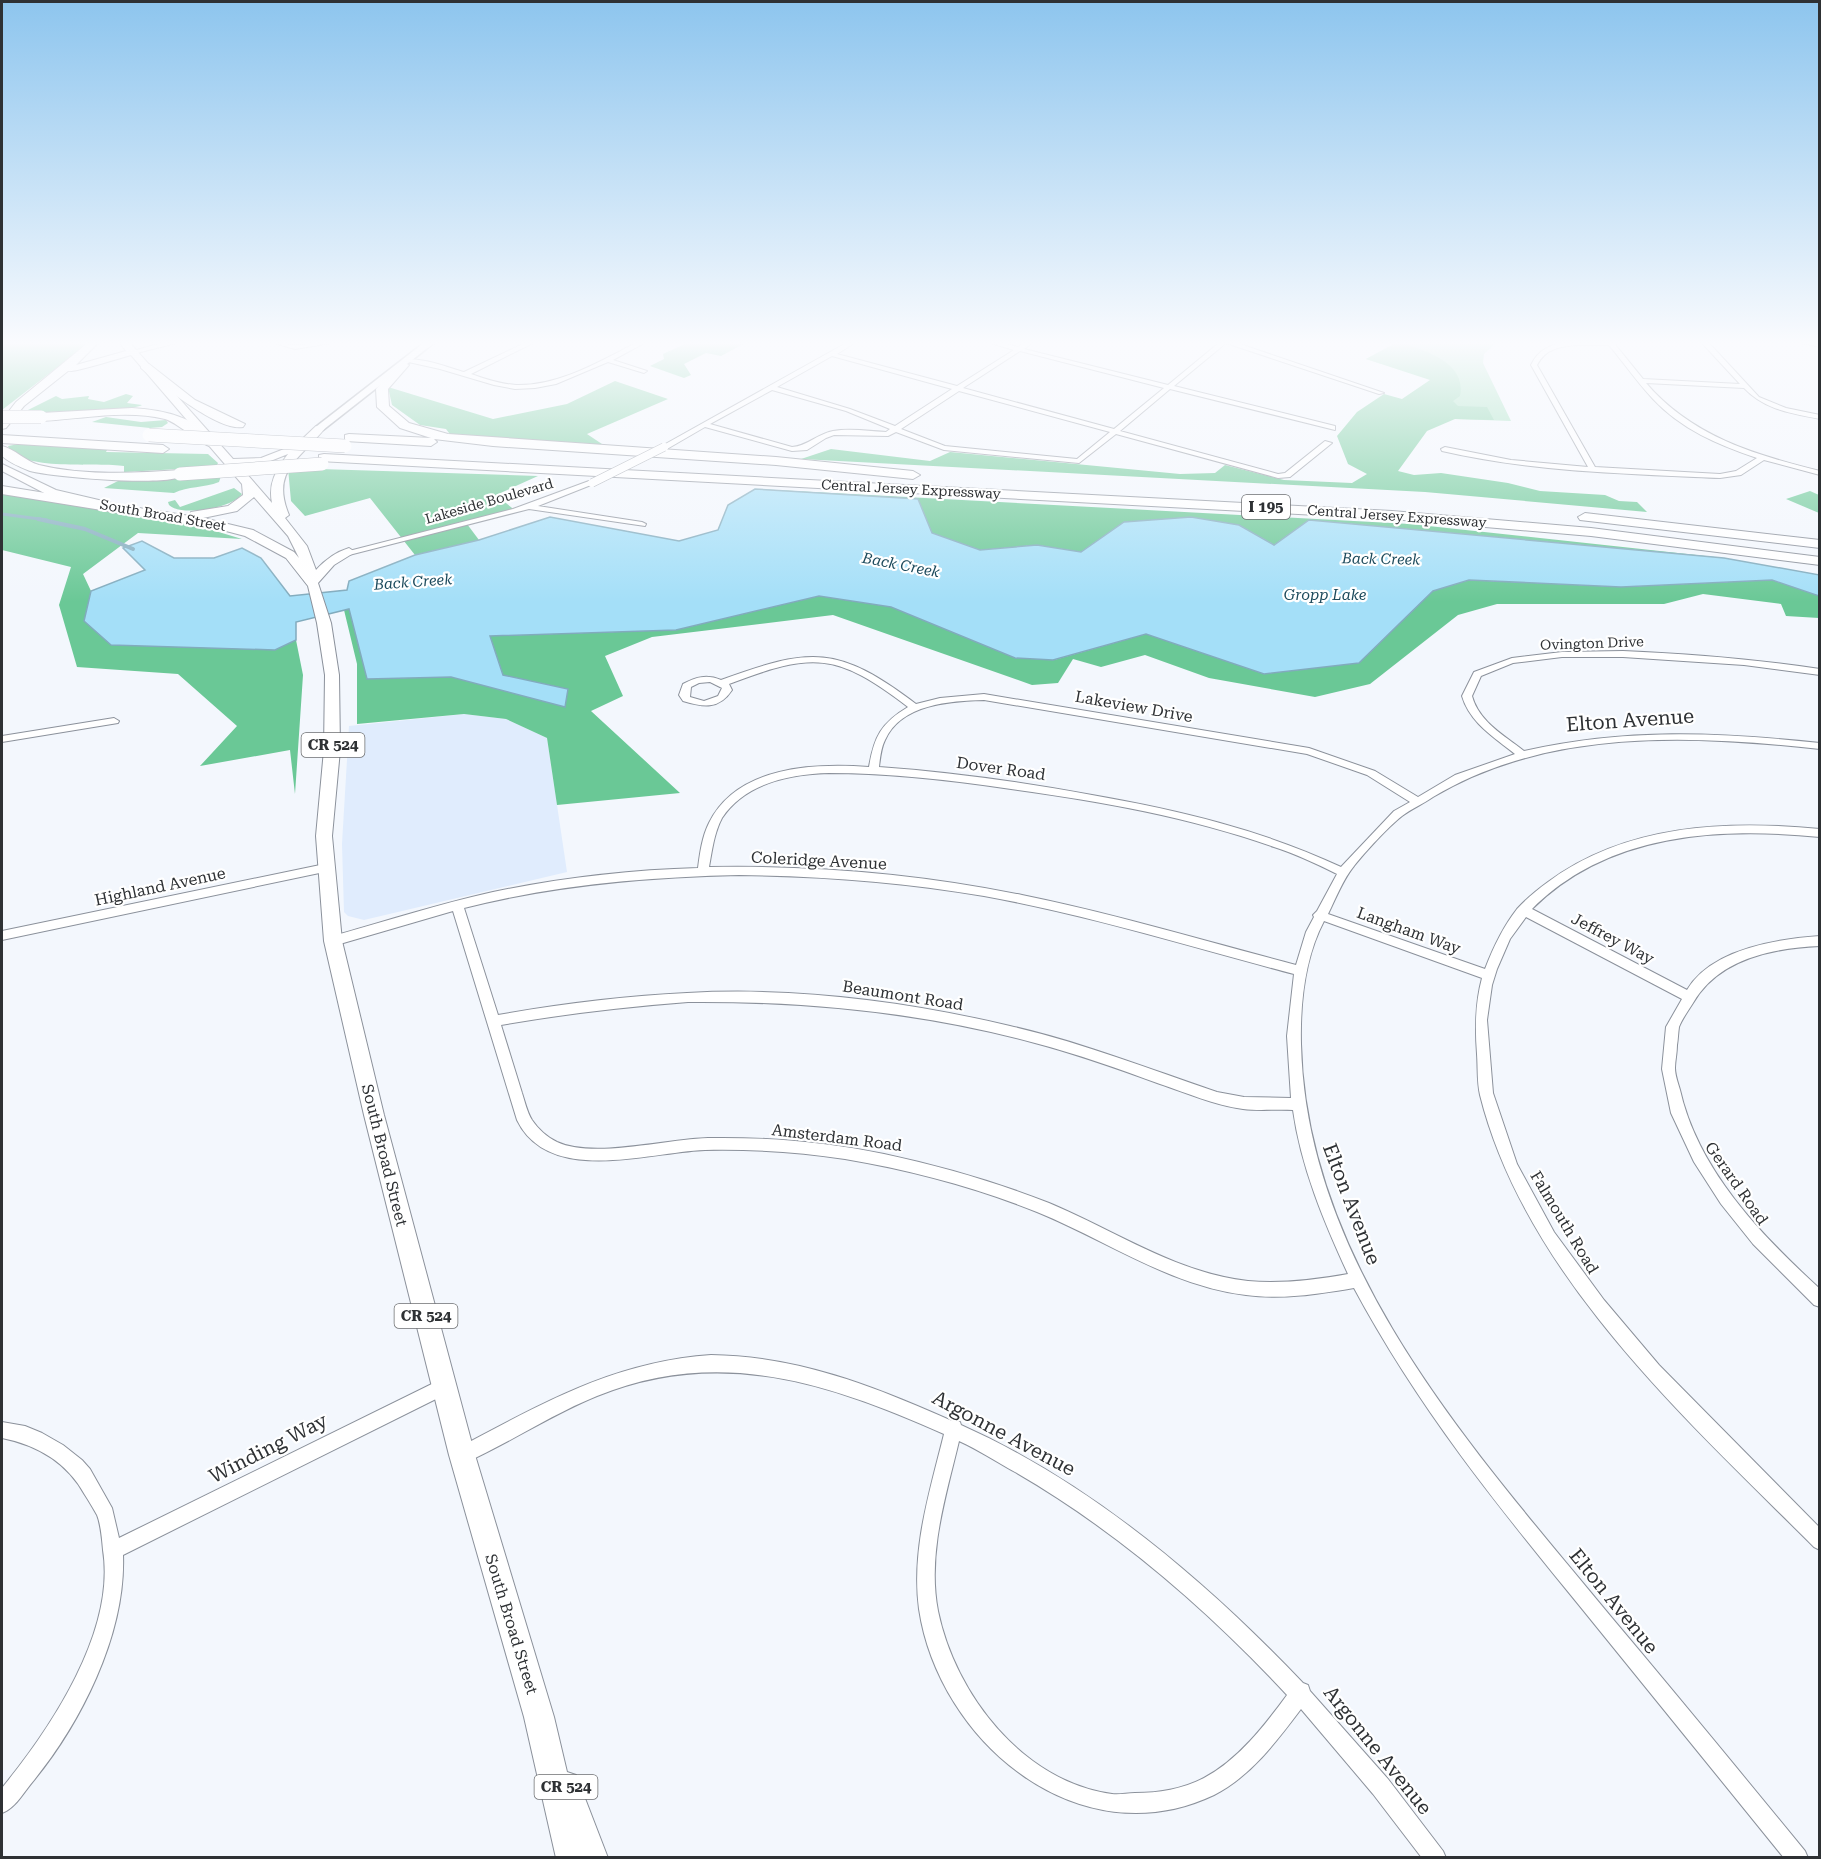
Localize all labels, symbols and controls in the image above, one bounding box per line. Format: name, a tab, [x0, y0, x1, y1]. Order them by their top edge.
street label: Lakeside Boulevard	[423, 475, 555, 527]
street label: Central Jersey Expressway	[821, 476, 1002, 502]
road number: I 195	[1242, 495, 1290, 519]
street label: South Broad Street	[99, 496, 227, 534]
street label: Central Jersey Expressway	[1307, 502, 1488, 530]
water label: Back Creek	[860, 548, 942, 581]
water label: Back Creek	[1341, 549, 1421, 569]
water label: Back Creek	[372, 570, 454, 594]
water label: Gropp Lake	[1284, 586, 1367, 604]
street label: Ovington Drive	[1540, 633, 1644, 653]
street label: Lakeview Drive	[1074, 687, 1194, 726]
street label: Elton Avenue	[1565, 704, 1695, 736]
road number: CR 524	[302, 733, 364, 757]
street label: Dover Road	[955, 753, 1047, 784]
street label: Coleridge Avenue	[751, 847, 888, 874]
street label: Highland Avenue	[93, 863, 227, 910]
street label: Langham Way	[1354, 903, 1464, 958]
street label: Jeffrey Way	[1568, 909, 1658, 968]
street label: Beaumont Road	[841, 977, 965, 1014]
street label: South Broad Street	[358, 1082, 411, 1228]
street label: Amsterdam Road	[771, 1120, 903, 1155]
street label: Gerard Road	[1701, 1138, 1772, 1228]
street label: Elton Avenue	[1318, 1140, 1386, 1268]
street label: Falmouth Road	[1526, 1167, 1603, 1277]
road number: CR 524	[394, 1304, 458, 1328]
street label: Argonne Avenue	[928, 1385, 1080, 1481]
street label: Winding Way	[205, 1408, 331, 1488]
street label: Elton Avenue	[1564, 1544, 1664, 1658]
street label: South Broad Street	[481, 1552, 542, 1697]
street label: Argonne Avenue	[1319, 1681, 1437, 1819]
road number: CR 524	[534, 1775, 598, 1799]

